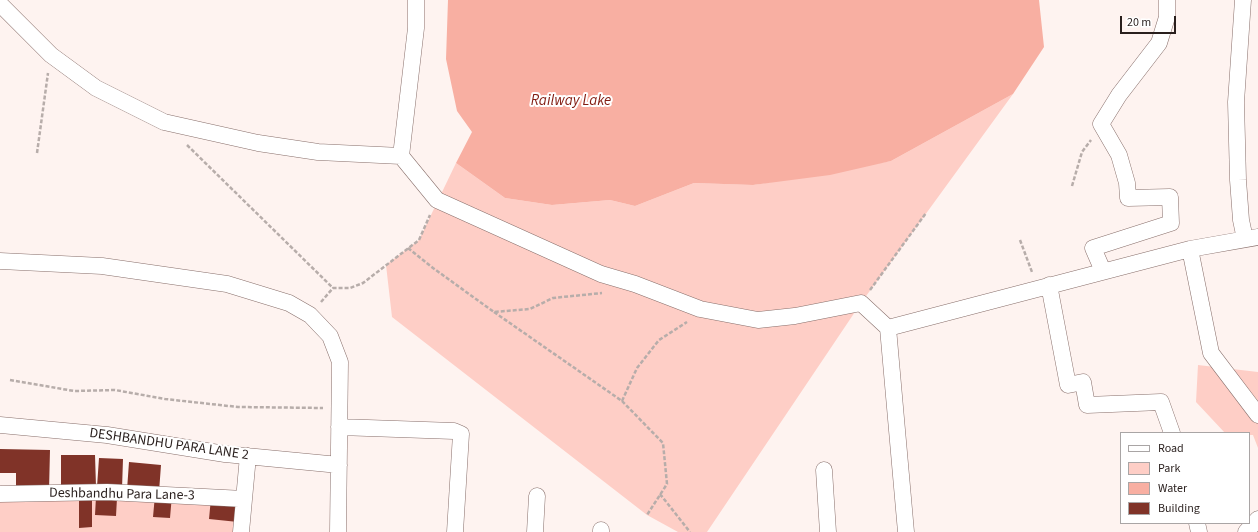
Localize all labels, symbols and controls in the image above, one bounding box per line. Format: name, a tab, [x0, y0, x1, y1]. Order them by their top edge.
scale bar	[1122, 8, 1178, 34]
text: 20 m	[1127, 14, 1151, 31]
water label: Railway Lake	[531, 93, 611, 111]
street label: DESHBANDHU PARA LANE 2	[88, 425, 250, 465]
legend	[1120, 432, 1250, 524]
text: Road	[1158, 440, 1184, 457]
text: Park	[1158, 460, 1180, 477]
text: Water	[1158, 480, 1187, 497]
street label: Deshbandhu Para Lane-3	[49, 485, 195, 505]
text: Building	[1158, 500, 1200, 517]

